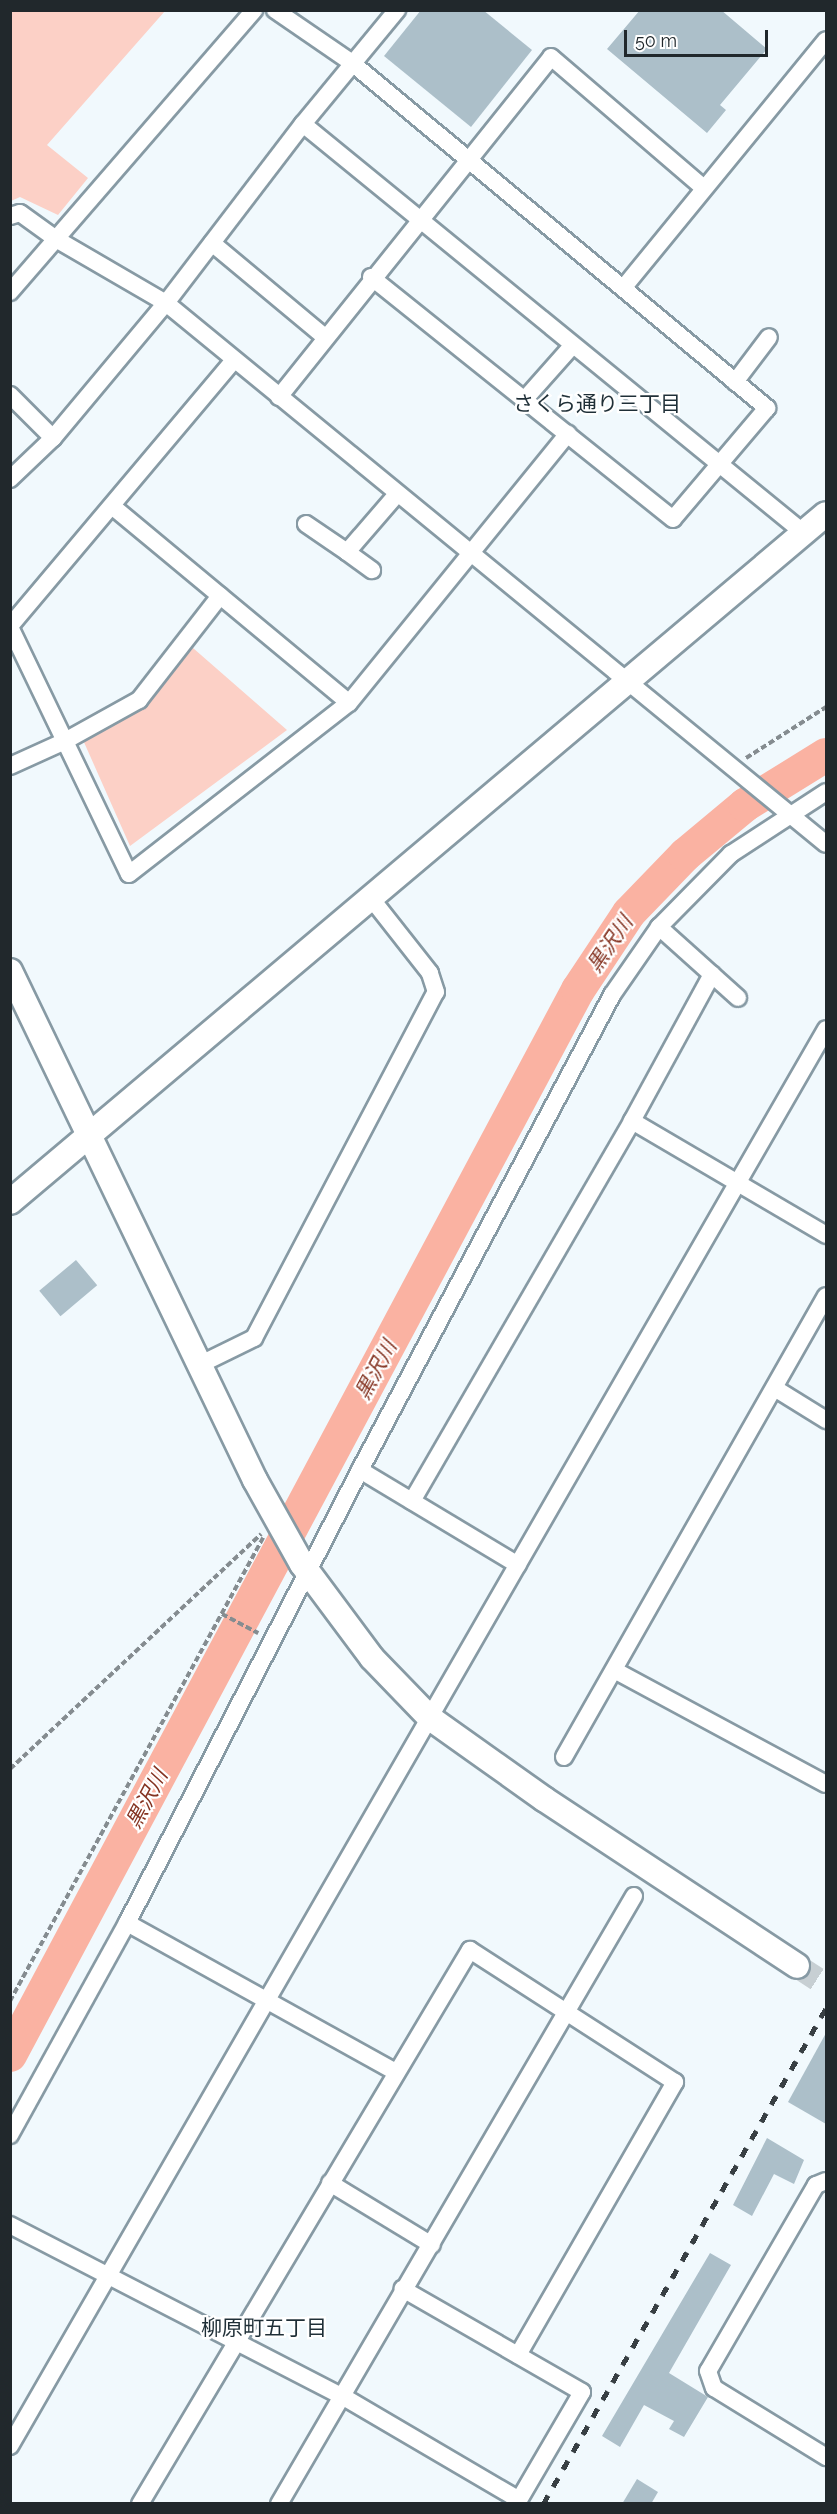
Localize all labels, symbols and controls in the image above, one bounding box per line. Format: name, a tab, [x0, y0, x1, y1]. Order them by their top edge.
scale bar	[627, 18, 771, 56]
text: 50 m	[635, 30, 677, 51]
district label: さくら通り三丁目	[513, 391, 681, 417]
water label: 黒沢川	[582, 911, 638, 977]
water label: 黒沢川	[350, 1336, 402, 1404]
water label: 黒沢川	[121, 1765, 173, 1833]
district label: 柳原町五丁目	[201, 2315, 327, 2341]

